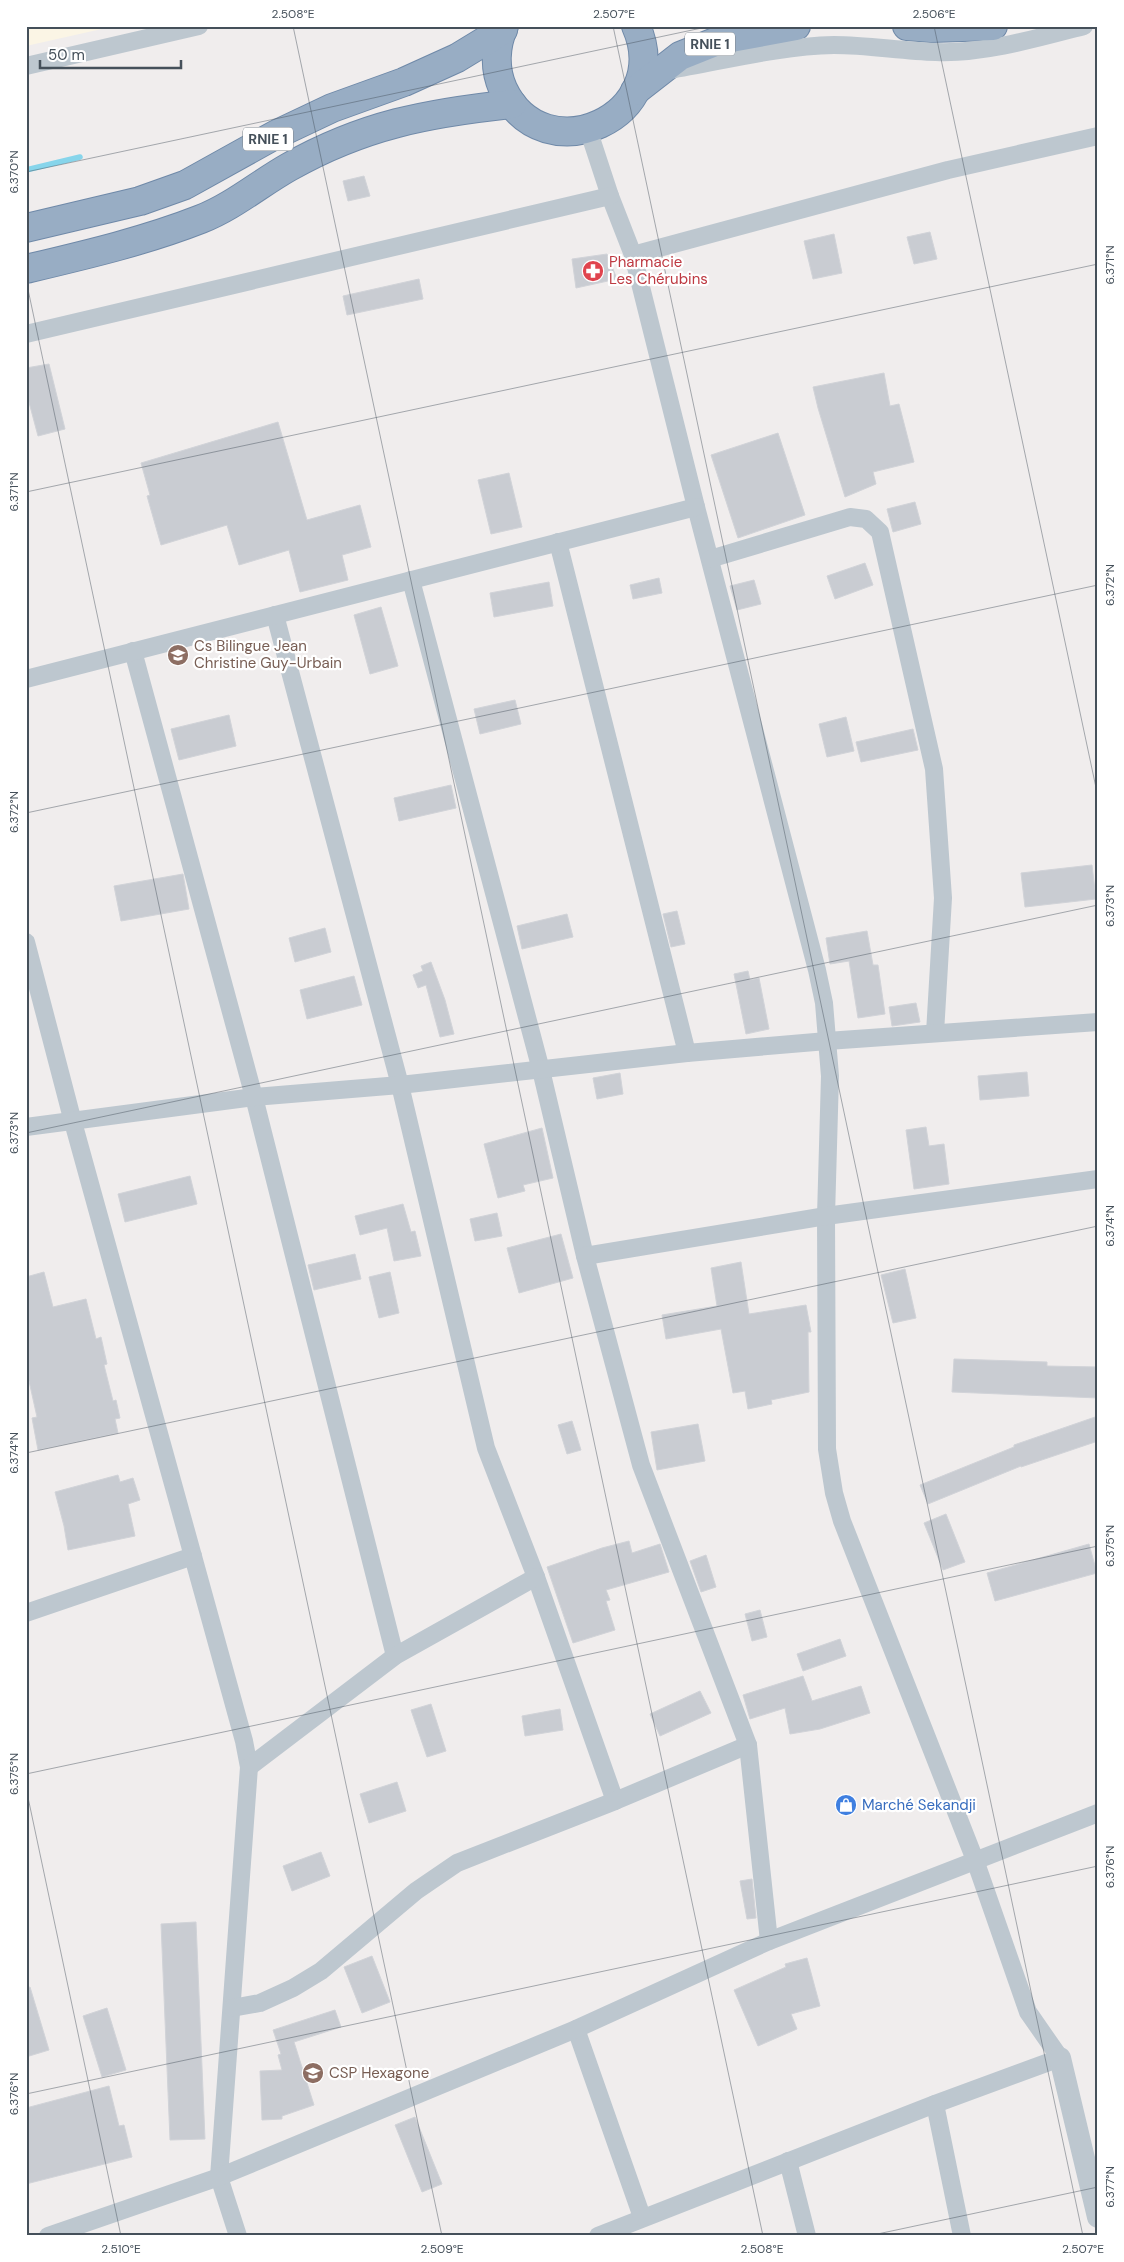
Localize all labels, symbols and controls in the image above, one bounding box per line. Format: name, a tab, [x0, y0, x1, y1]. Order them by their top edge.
text: 2.508°E	[271, 6, 315, 22]
text: 2.507°E	[593, 6, 635, 22]
text: 2.506°E	[912, 6, 956, 22]
road number: RNIE 1	[685, 33, 735, 56]
scale bar	[40, 38, 181, 70]
text: 50 m	[48, 45, 85, 65]
road number: RNIE 1	[243, 128, 293, 150]
text: 6.370°N	[6, 150, 22, 194]
text: 6.371°N	[1102, 246, 1118, 284]
place label: Pharmacie Les Chérubins	[609, 252, 708, 289]
pharmacy icon: Pharmacie Les Chérubins	[581, 259, 605, 283]
text: 6.371°N	[6, 473, 22, 511]
text: 6.372°N	[1102, 564, 1118, 606]
place label: Cs Bilingue Jean Christine Guy-Urbain	[194, 636, 342, 673]
school or university icon: Cs Bilingue Jean Christine Guy-Urbain	[166, 643, 190, 667]
text: 6.372°N	[6, 791, 22, 833]
text: 6.373°N	[1102, 885, 1118, 927]
text: 6.373°N	[6, 1112, 22, 1154]
text: 6.374°N	[1102, 1205, 1118, 1247]
text: 6.374°N	[6, 1432, 22, 1474]
text: 6.375°N	[1102, 1525, 1118, 1567]
text: 6.375°N	[6, 1753, 22, 1795]
shop icon: Marché Sekandji	[834, 1793, 858, 1817]
place label: Marché Sekandji	[862, 1795, 976, 1815]
text: 6.376°N	[1102, 1846, 1118, 1888]
school or university icon: CSP Hexagone	[301, 2061, 325, 2085]
place label: CSP Hexagone	[329, 2063, 429, 2083]
text: 6.376°N	[6, 2073, 22, 2115]
text: 6.377°N	[1102, 2166, 1118, 2208]
text: 2.510°E	[101, 2241, 141, 2257]
text: 2.509°E	[420, 2241, 464, 2257]
text: 2.508°E	[740, 2241, 784, 2257]
text: 2.507°E	[1062, 2241, 1104, 2257]

